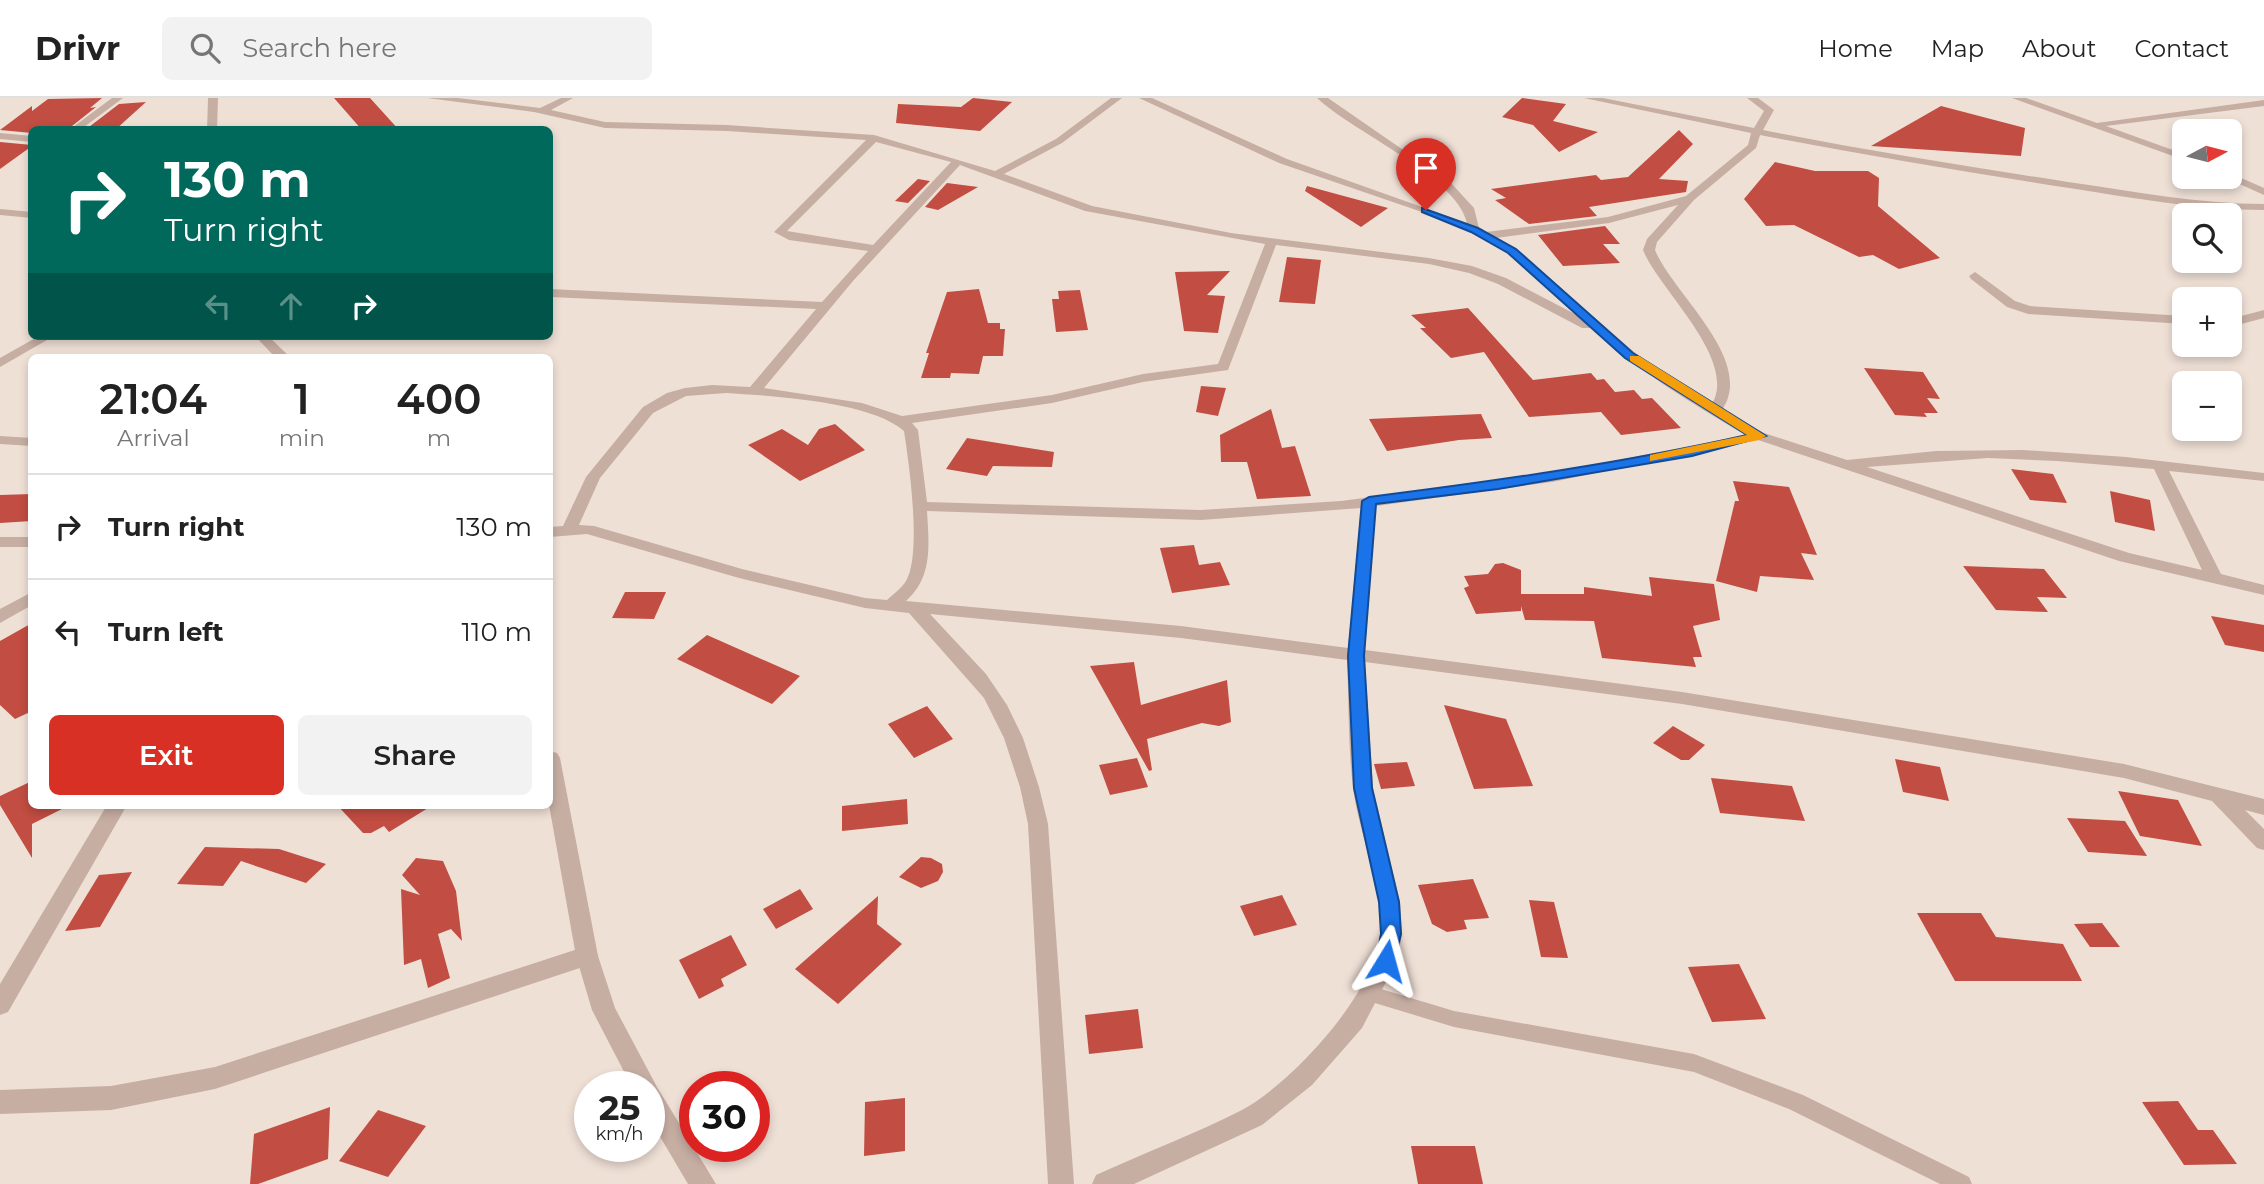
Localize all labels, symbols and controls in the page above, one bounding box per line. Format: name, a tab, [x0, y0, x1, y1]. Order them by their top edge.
search box	[162, 17, 652, 80]
text: Drivr	[35, 28, 120, 68]
icon: search	[186, 29, 224, 67]
text: Search here	[242, 32, 397, 64]
text: Home	[1818, 34, 1893, 63]
text: Map	[1931, 34, 1984, 63]
text: About	[2022, 34, 2096, 63]
text: Contact	[2134, 34, 2229, 63]
north arrow	[2172, 119, 2242, 189]
map controls	[2172, 119, 2242, 441]
pin	[1396, 138, 1456, 210]
icon: arrive	[1407, 149, 1445, 187]
text: 130 m	[164, 150, 311, 209]
icon: right	[49, 154, 140, 245]
button: search	[2172, 203, 2242, 273]
text: Turn right	[164, 210, 324, 249]
icon: left	[199, 287, 237, 325]
icon: ahead	[272, 287, 310, 325]
icon: right	[345, 287, 383, 325]
button: +	[2172, 287, 2242, 357]
button: −	[2172, 371, 2242, 441]
text: 21:04	[100, 373, 207, 425]
text: 1	[294, 373, 310, 425]
text: 400	[396, 373, 481, 425]
text: Arrival	[117, 424, 190, 452]
text: min	[279, 424, 325, 452]
text: m	[427, 424, 451, 452]
icon: right	[49, 508, 87, 546]
text: Turn right	[108, 511, 244, 543]
text: 130 m	[456, 511, 532, 543]
icon: left	[49, 613, 87, 651]
text: Turn left	[108, 616, 224, 648]
text: 110 m	[462, 616, 532, 648]
button: Exit	[49, 715, 284, 795]
button: Share	[298, 715, 532, 795]
position arrow	[1349, 924, 1423, 998]
speed limit sign: 30	[679, 1071, 770, 1162]
text: 25	[599, 1086, 640, 1129]
text: km/h	[595, 1123, 644, 1145]

